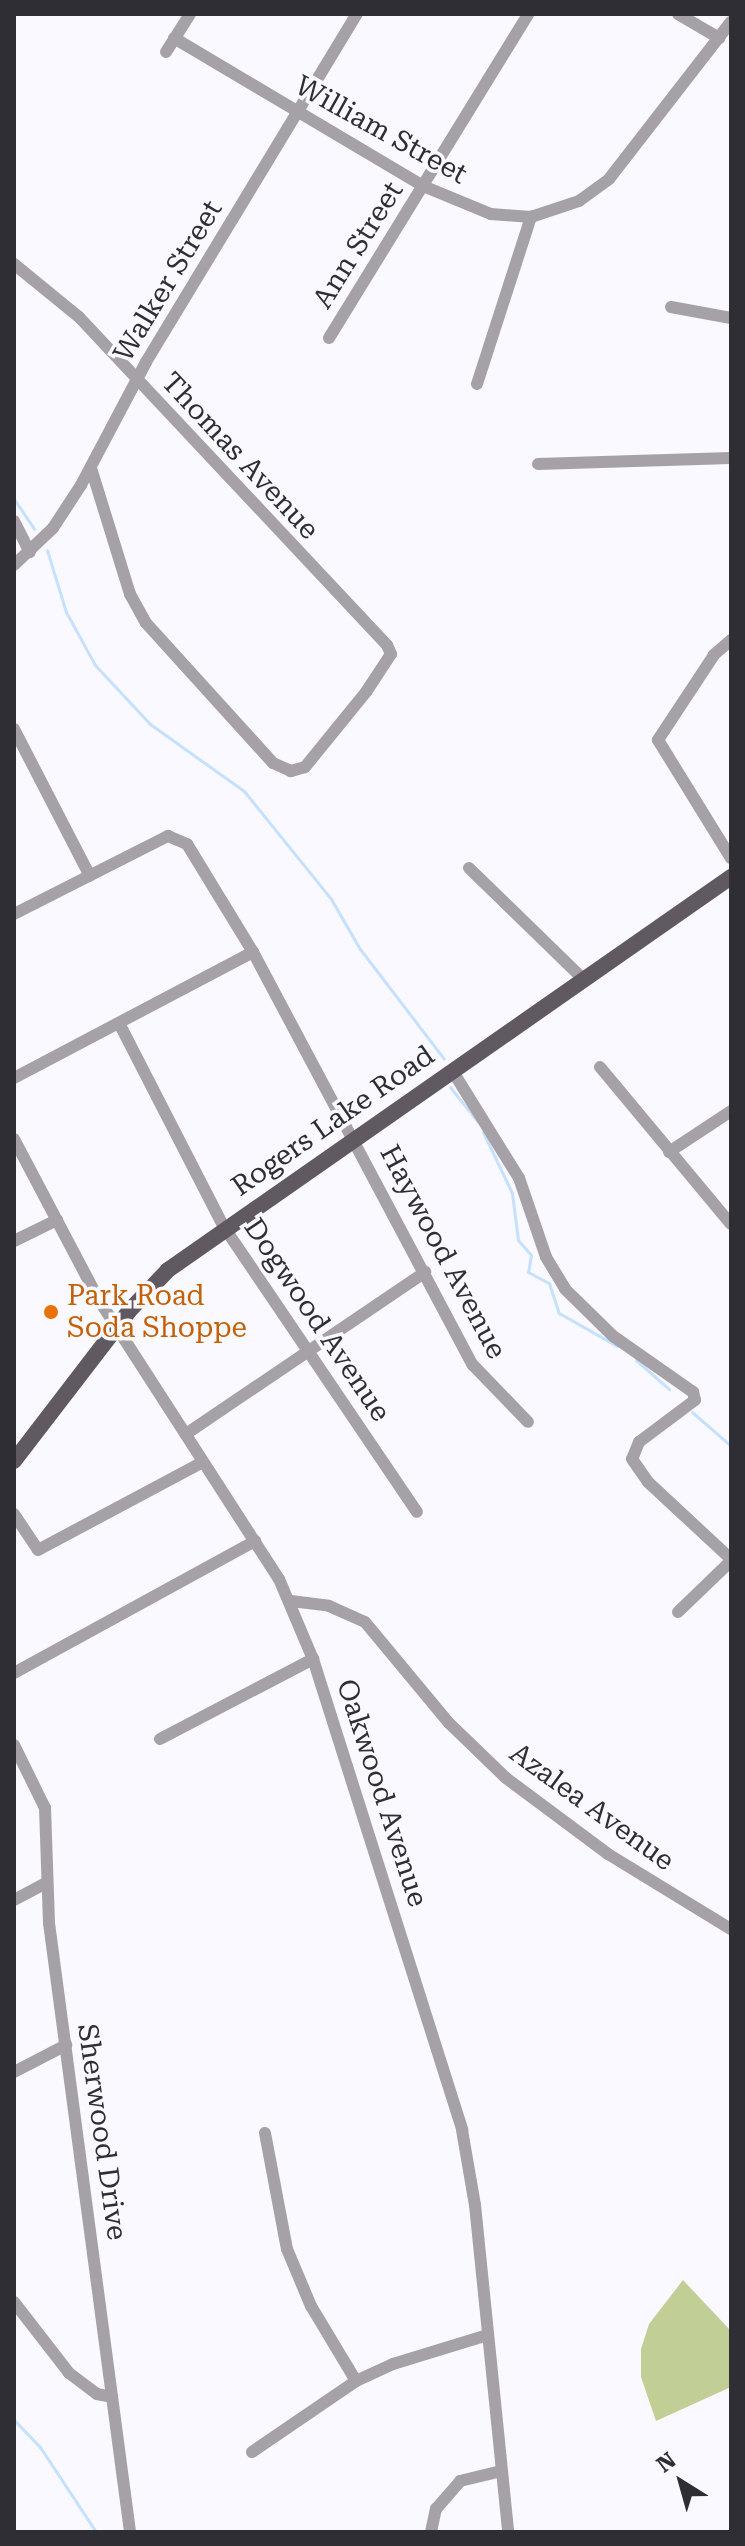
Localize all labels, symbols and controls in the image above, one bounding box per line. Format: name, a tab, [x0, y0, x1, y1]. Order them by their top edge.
street label: William Street	[289, 69, 473, 191]
street label: Ann Street	[306, 175, 410, 315]
street label: Walker Street	[107, 194, 229, 368]
street label: Thomas Avenue	[154, 366, 326, 546]
street label: Rogers Lake Road	[225, 1039, 441, 1203]
street label: Haywood Avenue	[372, 1139, 514, 1365]
street label: Dogwood Avenue	[237, 1212, 397, 1428]
place label: Park Road Soda Shoppe	[67, 1279, 247, 1345]
marker: Park Road Soda Shoppe	[42, 1303, 60, 1321]
street label: Oakwood Avenue	[329, 1675, 435, 1911]
street label: Azalea Avenue	[503, 1736, 681, 1878]
street label: Sherwood Drive	[70, 2022, 134, 2242]
north arrow	[641, 2442, 721, 2522]
text: N	[652, 2447, 681, 2478]

